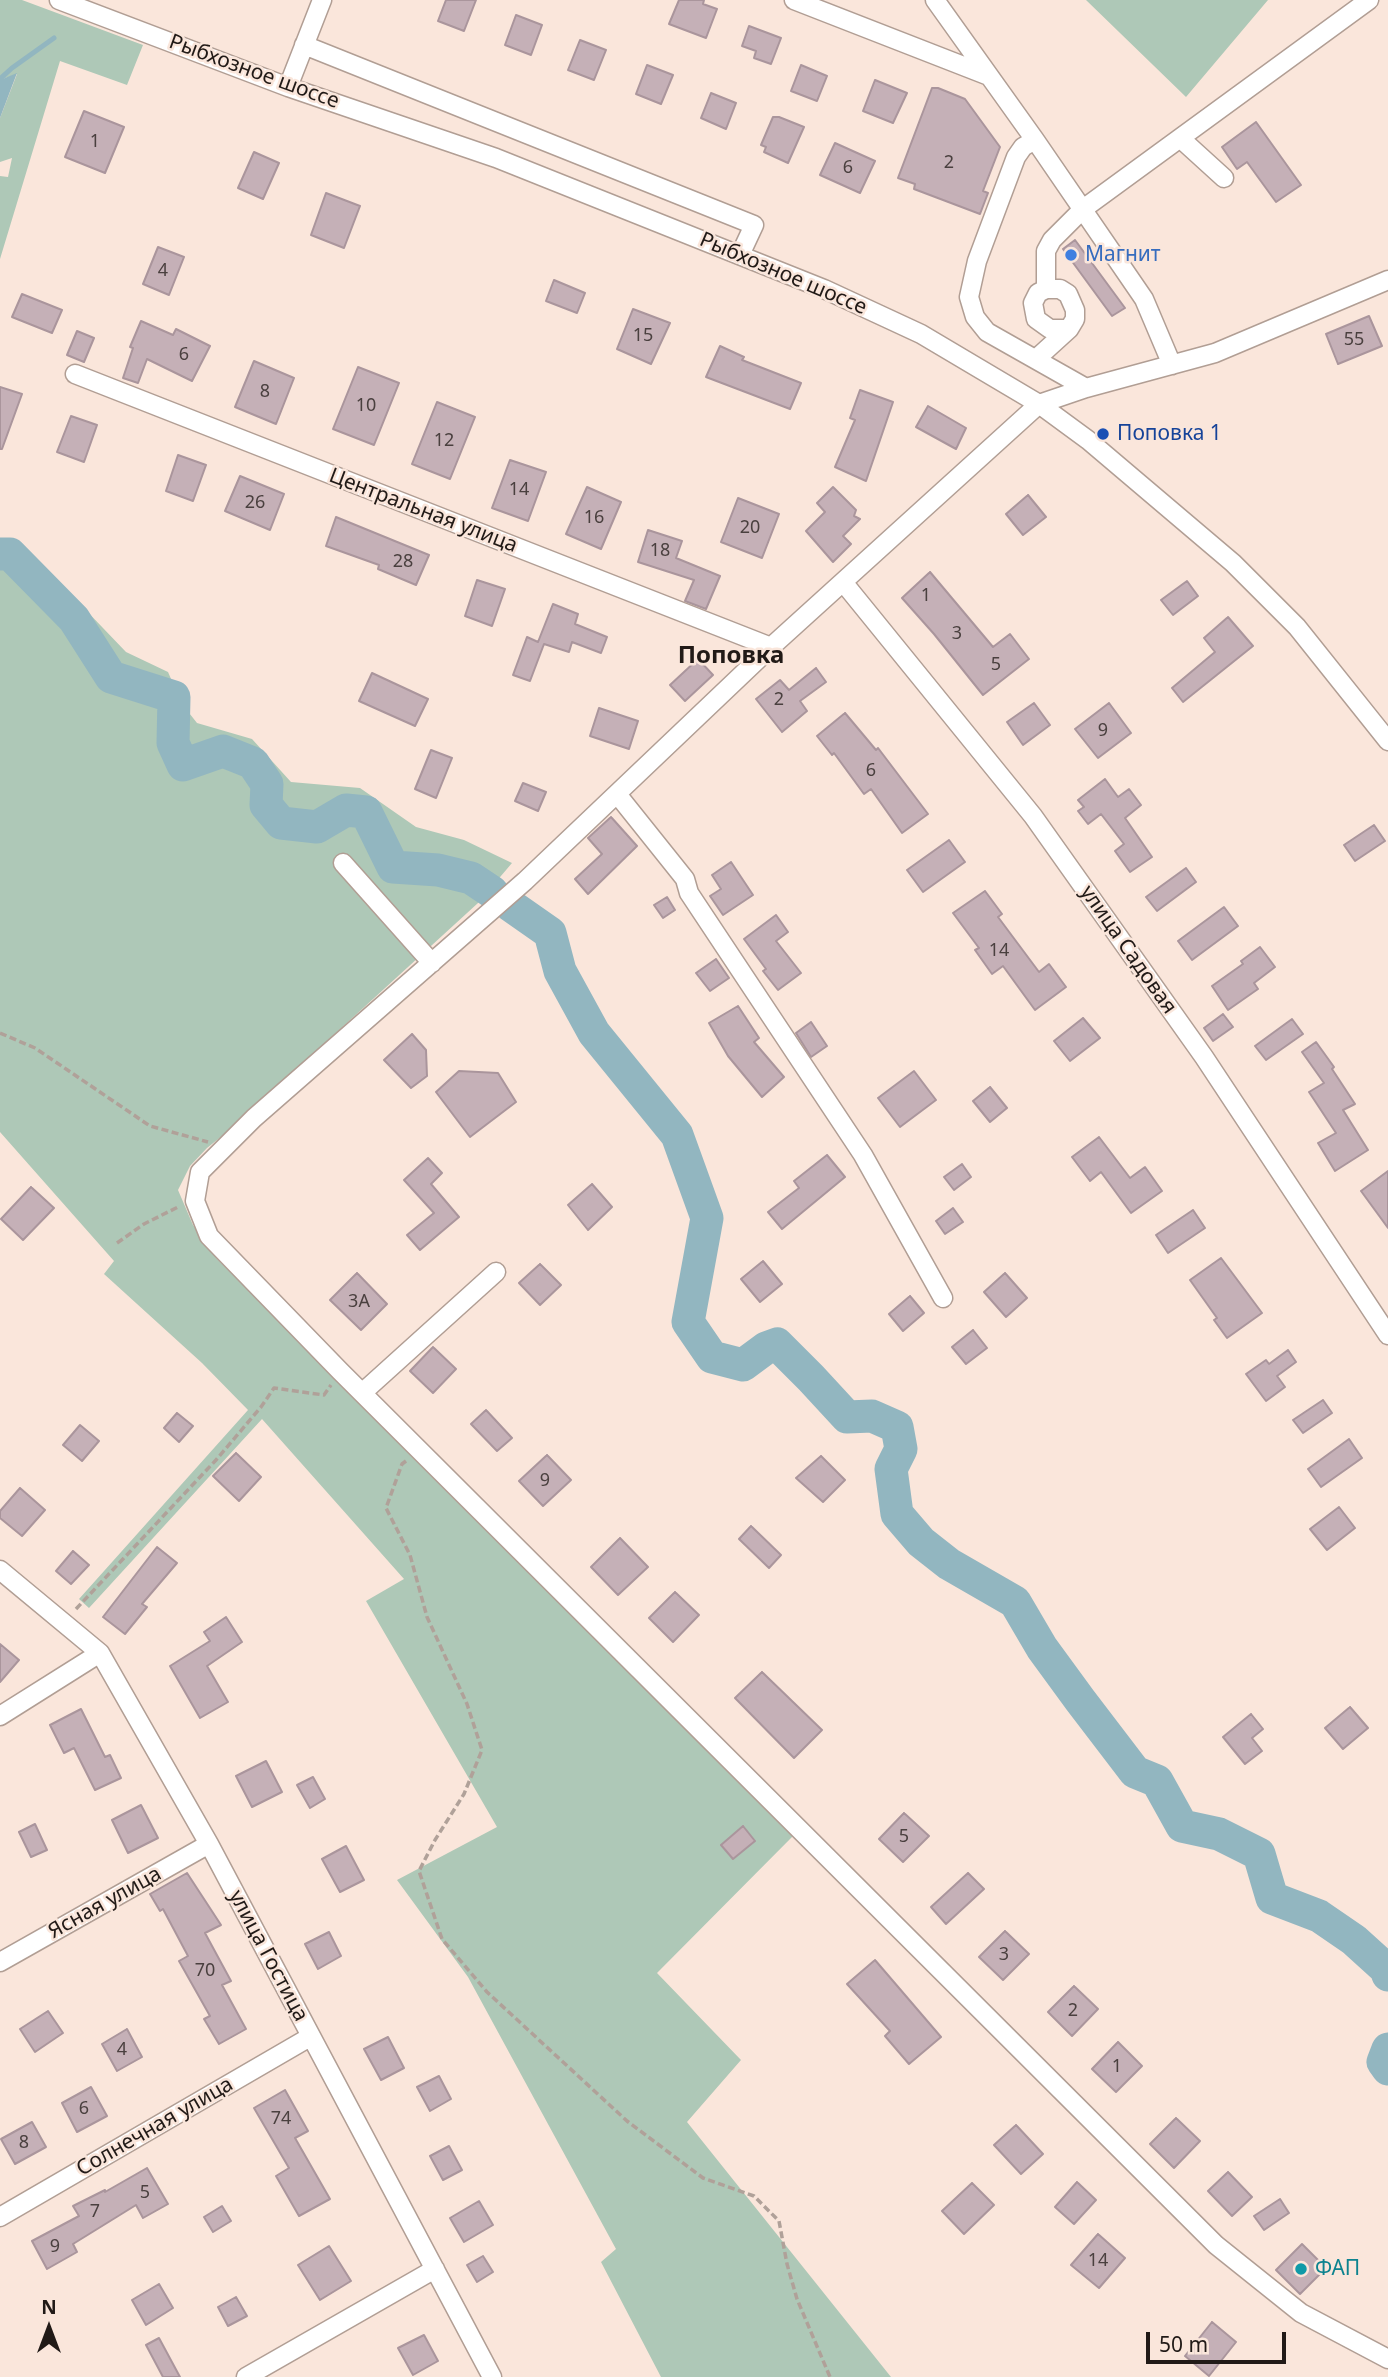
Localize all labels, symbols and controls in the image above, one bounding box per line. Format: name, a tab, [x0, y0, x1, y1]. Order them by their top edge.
street label: Рыбхозное шоссе	[165, 29, 343, 115]
house number: 1	[90, 131, 100, 153]
house number: 2	[944, 152, 954, 174]
house number: 6	[843, 157, 853, 179]
street label: Рыбхозное шоссе	[696, 227, 870, 321]
place label: Магнит	[1085, 242, 1161, 268]
marker: Магнит	[1063, 247, 1079, 263]
house number: 4	[158, 260, 168, 282]
house number: 15	[633, 325, 653, 347]
house number: 55	[1344, 329, 1364, 351]
house number: 6	[179, 344, 189, 366]
house number: 8	[260, 381, 270, 403]
house number: 10	[356, 395, 376, 417]
place label: Поповка 1	[1117, 421, 1222, 447]
marker: Поповка 1	[1095, 426, 1111, 442]
house number: 12	[434, 430, 454, 452]
street label: Центральная улица	[325, 463, 521, 559]
house number: 14	[509, 479, 529, 501]
house number: 26	[245, 492, 265, 514]
house number: 16	[584, 507, 604, 529]
house number: 20	[740, 517, 760, 539]
house number: 18	[650, 540, 670, 562]
house number: 28	[393, 551, 413, 573]
house number: 1	[921, 585, 931, 607]
house number: 3	[952, 623, 962, 645]
district label: Поповка	[678, 642, 784, 670]
house number: 5	[991, 654, 1001, 676]
house number: 2	[774, 689, 784, 711]
house number: 9	[1098, 720, 1108, 742]
house number: 6	[866, 760, 876, 782]
street label: улица Садовая	[1074, 881, 1182, 1019]
house number: 14	[989, 940, 1009, 962]
house number: 3А	[348, 1291, 370, 1313]
house number: 9	[540, 1470, 550, 1492]
house number: 5	[899, 1826, 909, 1848]
street label: Ясная улица	[44, 1862, 166, 1944]
street label: улица Гостица	[223, 1886, 313, 2026]
house number: 3	[999, 1944, 1009, 1966]
house number: 70	[195, 1960, 215, 1982]
house number: 2	[1068, 2000, 1078, 2022]
house number: 4	[117, 2039, 127, 2061]
house number: 1	[1112, 2056, 1122, 2078]
street label: Солнечная улица	[72, 2072, 238, 2182]
house number: 6	[79, 2098, 89, 2120]
house number: 74	[271, 2108, 291, 2130]
house number: 8	[19, 2132, 29, 2154]
house number: 5	[140, 2182, 150, 2204]
house number: 7	[90, 2201, 100, 2223]
house number: 9	[50, 2236, 60, 2258]
house number: 14	[1088, 2250, 1108, 2272]
place label: ФАП	[1315, 2256, 1360, 2282]
marker: ФАП	[1293, 2261, 1309, 2277]
north arrow	[14, 2293, 84, 2363]
text: N	[41, 2294, 57, 2320]
scale bar	[1150, 2318, 1290, 2362]
text: 50 m	[1159, 2330, 1208, 2358]

